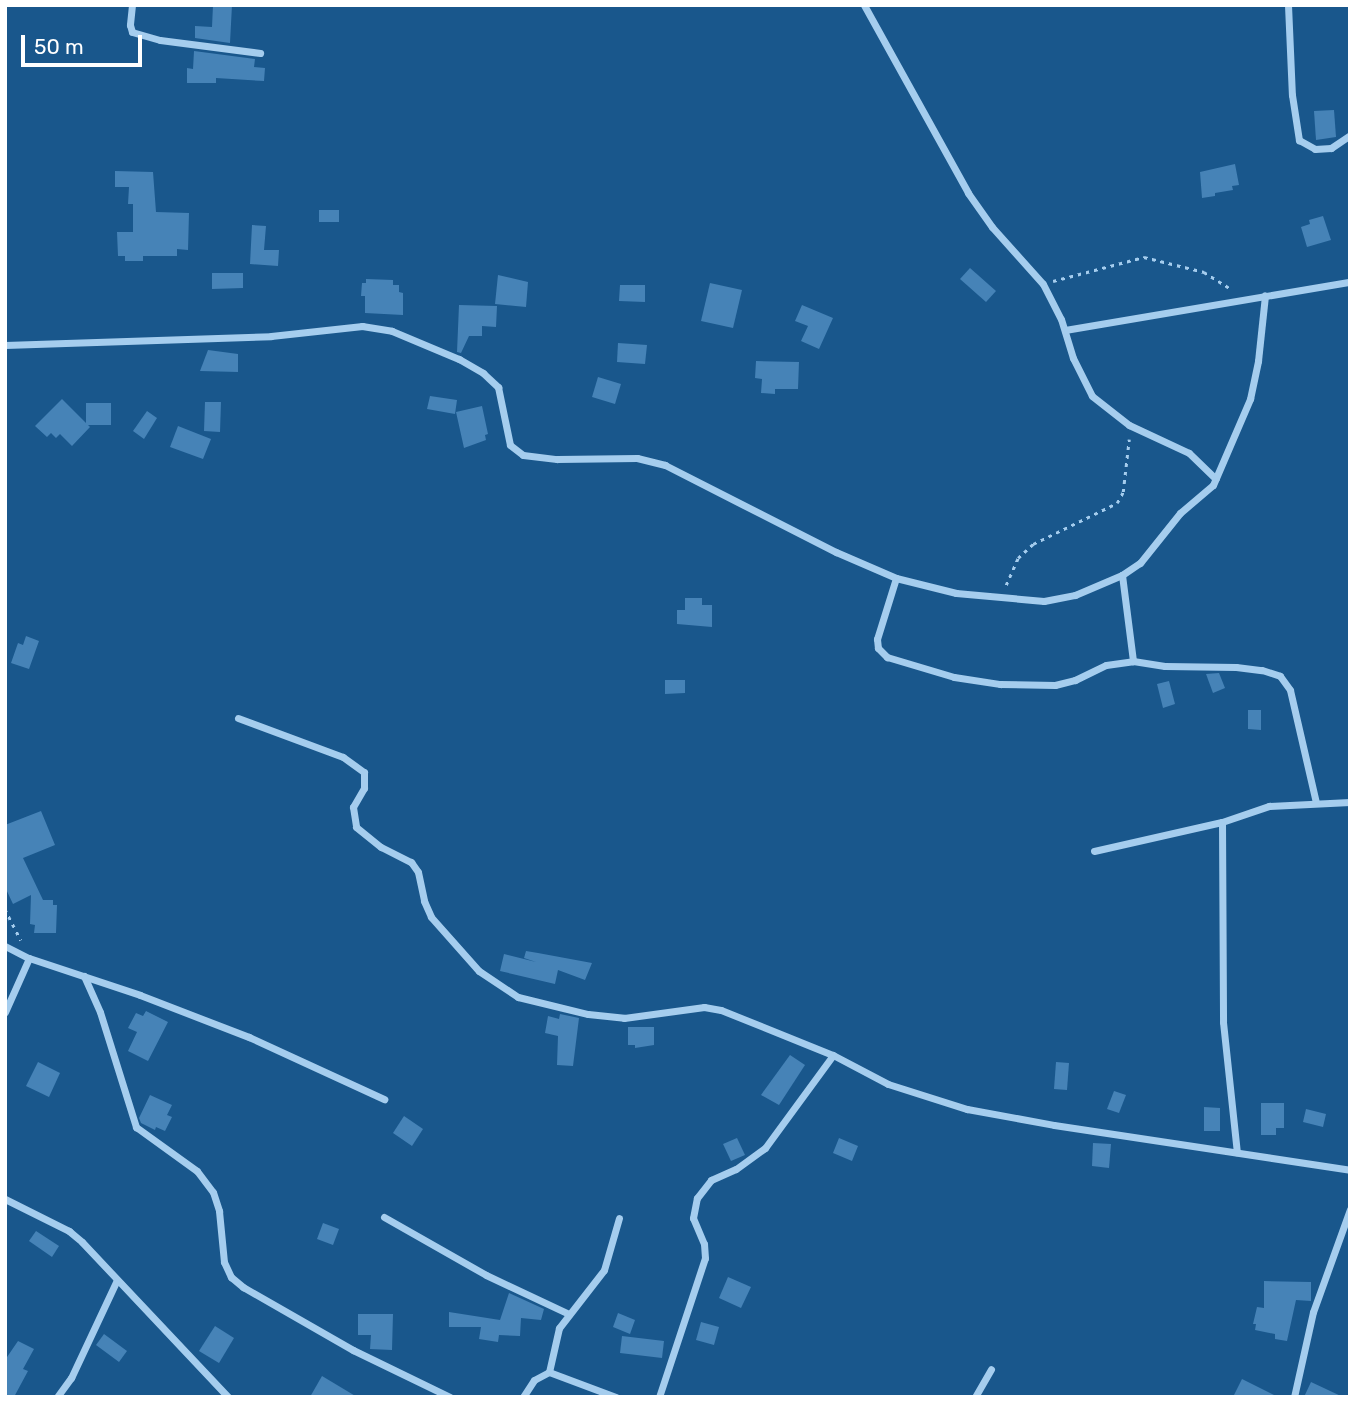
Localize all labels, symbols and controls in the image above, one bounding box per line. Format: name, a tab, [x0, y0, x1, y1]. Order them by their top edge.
scale bar	[24, 21, 145, 65]
text: 50 m	[34, 34, 84, 59]

